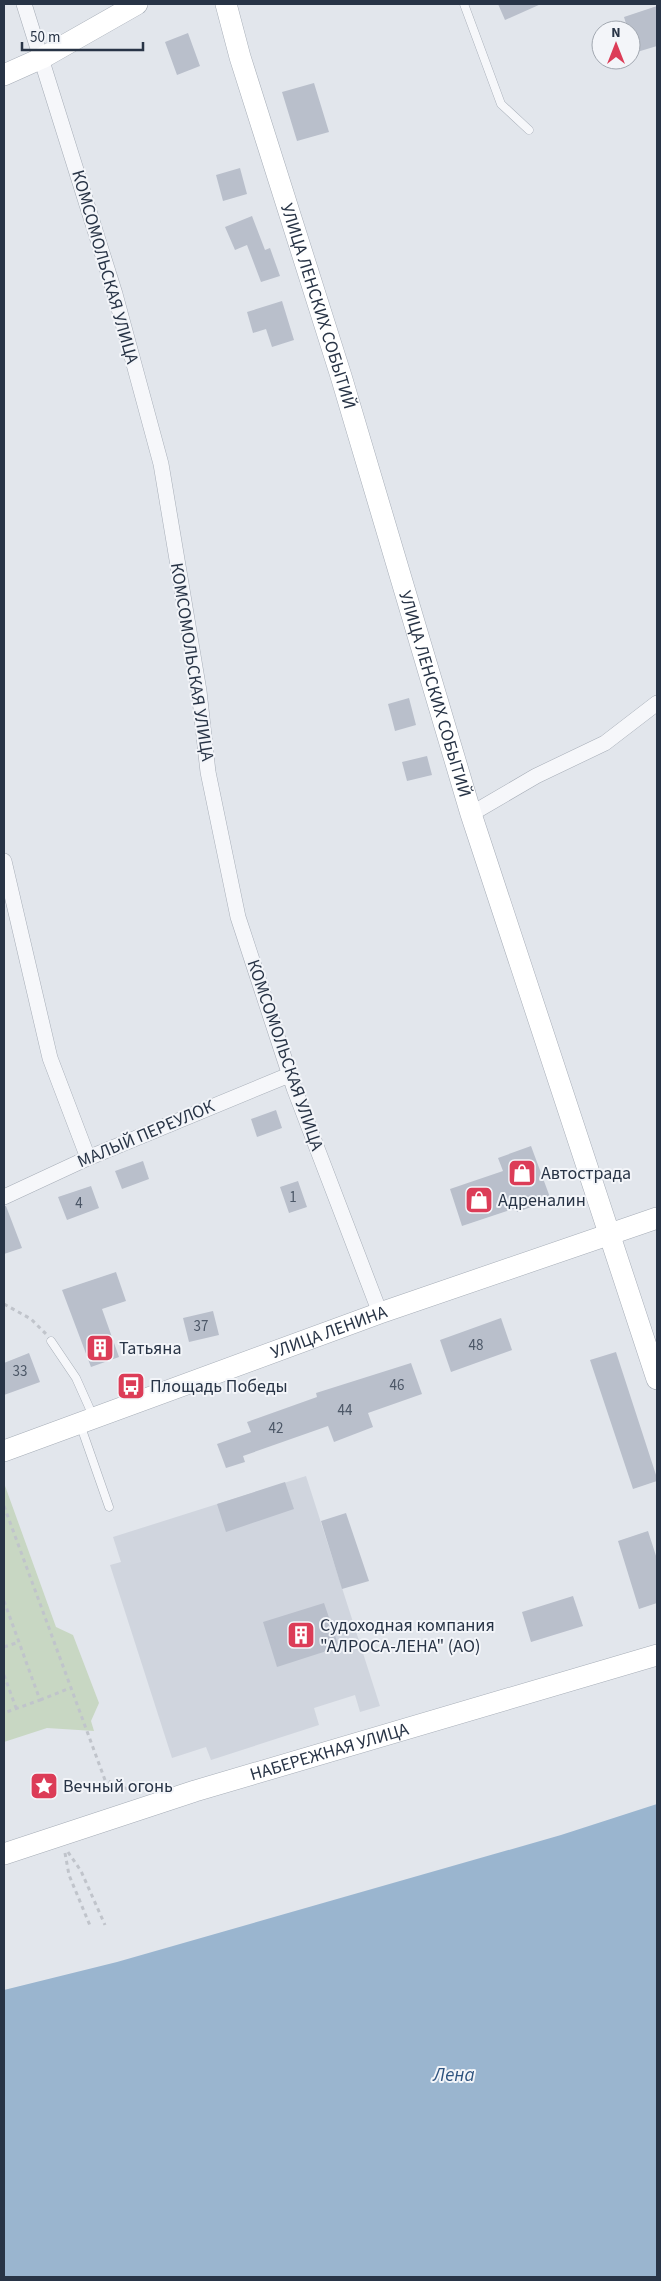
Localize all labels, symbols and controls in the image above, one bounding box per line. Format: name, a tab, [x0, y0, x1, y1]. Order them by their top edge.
scale bar	[22, 20, 144, 52]
north arrow	[591, 20, 641, 70]
text: N	[611, 23, 621, 43]
text: 50 m	[30, 27, 60, 48]
street label: КОМСОМОЛЬСКАЯ УЛИЦА	[65, 167, 145, 367]
street label: УЛИЦА ЛЕНСКИХ СОБЫТИЙ	[275, 200, 363, 412]
street label: КОМСОМОЛЬСКАЯ УЛИЦА	[164, 561, 220, 763]
street label: УЛИЦА ЛЕНСКИХ СОБЫТИЙ	[393, 588, 478, 800]
street label: КОМСОМОЛЬСКАЯ УЛИЦА	[241, 956, 330, 1154]
street label: МАЛЫЙ ПЕРЕУЛОК	[74, 1094, 219, 1174]
shop icon: Автострада	[507, 1158, 537, 1188]
place label: Автострада	[541, 1161, 631, 1186]
shop icon: Адреналин	[464, 1185, 494, 1215]
house number: 1	[289, 1187, 297, 1208]
place label: Адреналин	[498, 1188, 586, 1213]
house number: 4	[75, 1193, 83, 1214]
street label: УЛИЦА ЛЕНИНА	[267, 1299, 391, 1365]
house number: 37	[194, 1316, 208, 1337]
building icon: Татьяна	[85, 1333, 115, 1363]
house number: 48	[469, 1335, 483, 1356]
place label: Татьяна	[119, 1336, 182, 1361]
house number: 33	[13, 1361, 27, 1382]
bus stop icon: Площадь Победы	[116, 1371, 146, 1401]
place label: Площадь Победы	[150, 1374, 288, 1399]
house number: 46	[390, 1375, 404, 1396]
house number: 44	[338, 1400, 353, 1421]
house number: 42	[269, 1418, 283, 1439]
place label: Судоходная компания "АЛРОСА-ЛЕНА" (АО)	[320, 1613, 495, 1659]
building icon: Судоходная компания "АЛРОСА-ЛЕНА" (АО)	[286, 1620, 316, 1650]
street label: НАБЕРЕЖНАЯ УЛИЦА	[247, 1716, 412, 1787]
place icon: Вечный огонь	[29, 1771, 59, 1801]
place label: Вечный огонь	[63, 1774, 173, 1799]
water label: Лена	[432, 2062, 475, 2089]

